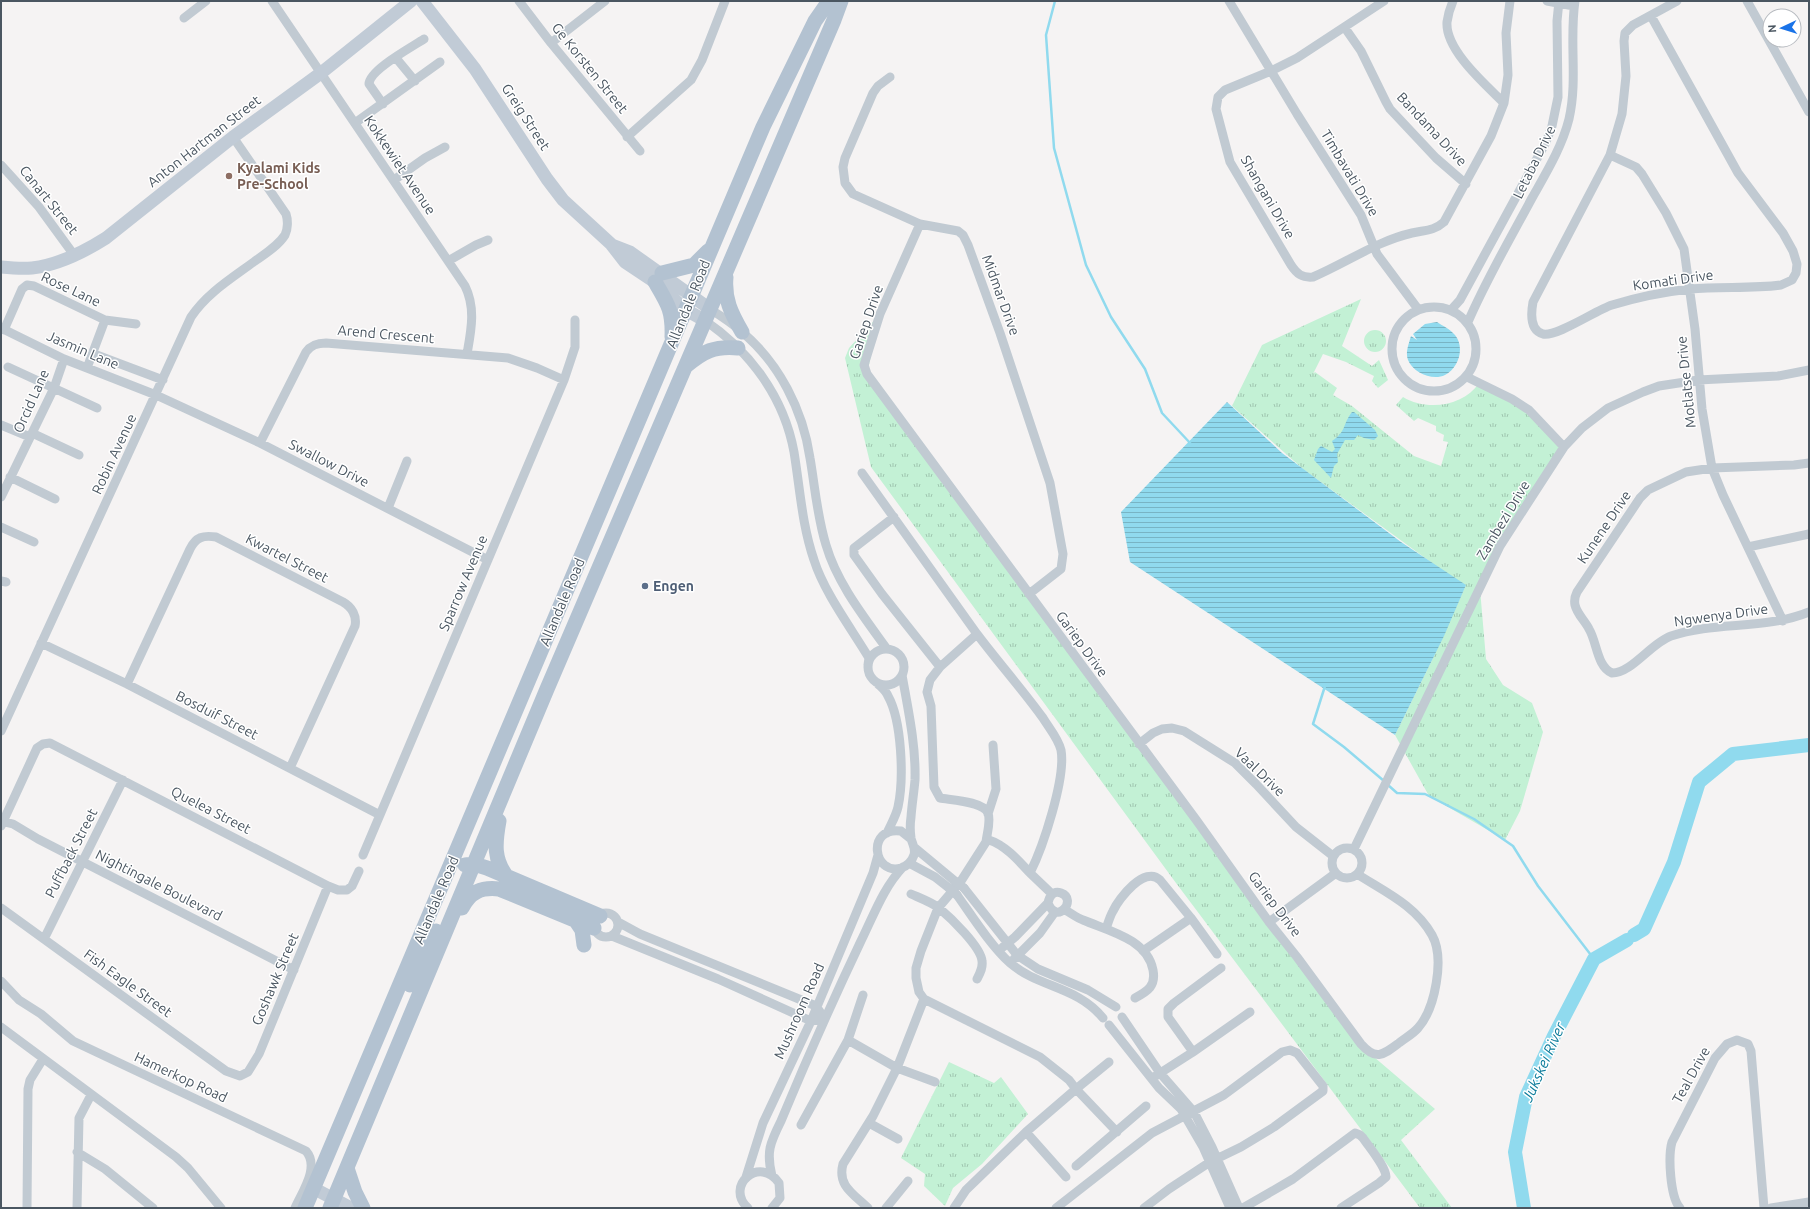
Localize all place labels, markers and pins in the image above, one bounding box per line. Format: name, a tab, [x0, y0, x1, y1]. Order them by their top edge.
place label: Kyalami Kids Pre-School	[237, 160, 321, 192]
marker: Kyalami Kids Pre-School	[224, 171, 234, 181]
place label: Engen	[653, 578, 694, 594]
marker: Engen	[640, 581, 650, 591]

